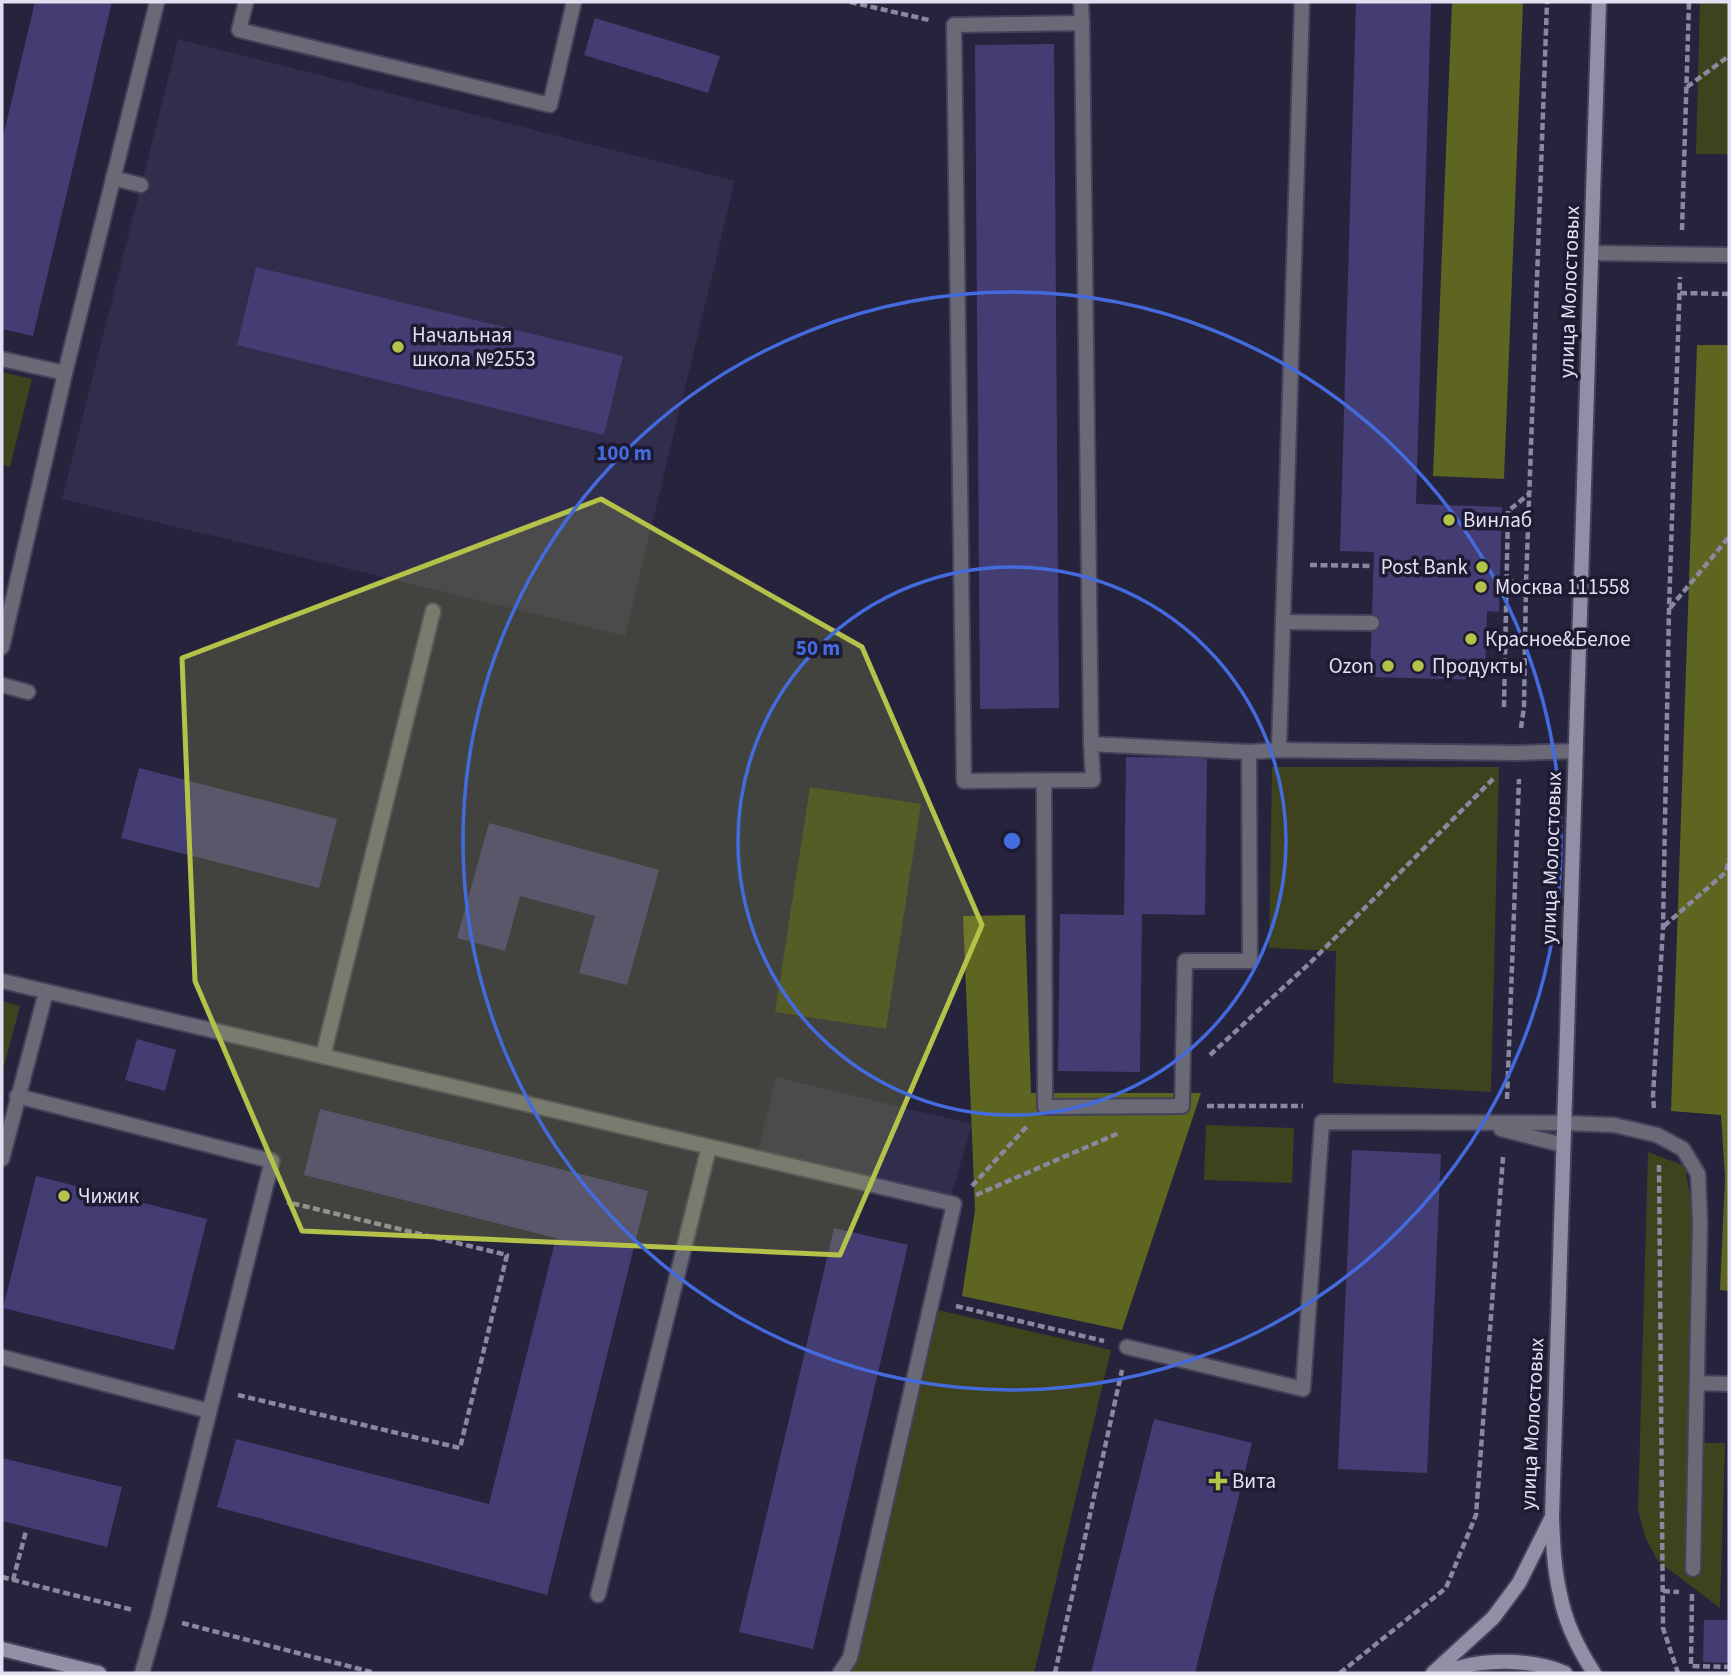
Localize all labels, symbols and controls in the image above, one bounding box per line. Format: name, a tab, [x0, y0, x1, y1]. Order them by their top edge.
street label: улица Молостовых	[1551, 205, 1587, 379]
place label: Начальная школа №2553	[412, 320, 536, 374]
marker: Начальная школа №2553	[390, 339, 406, 355]
text: 100 m	[596, 438, 652, 468]
place label: Винлаб	[1463, 505, 1532, 535]
marker: Винлаб	[1441, 512, 1457, 528]
place label: Post Bank	[1381, 552, 1469, 582]
marker: Post Bank	[1474, 559, 1490, 575]
place label: Москва 111558	[1495, 572, 1630, 602]
marker: Москва 111558	[1473, 579, 1489, 595]
place label: Красное&Белое	[1485, 624, 1631, 654]
marker: Красное&Белое	[1463, 631, 1479, 647]
text: 50 m	[796, 633, 840, 663]
place label: Ozon	[1329, 651, 1374, 681]
place label: Продукты	[1432, 651, 1523, 681]
marker: Ozon	[1380, 658, 1396, 674]
marker: Продукты	[1410, 658, 1426, 674]
street label: улица Молостовых	[1533, 771, 1569, 945]
centre of rings	[1000, 829, 1024, 853]
place label: Чижик	[78, 1181, 140, 1211]
marker: Чижик	[56, 1188, 72, 1204]
street label: улица Молостовых	[1513, 1336, 1552, 1511]
place label: Вита	[1232, 1466, 1276, 1496]
marker: Вита	[1210, 1473, 1226, 1489]

